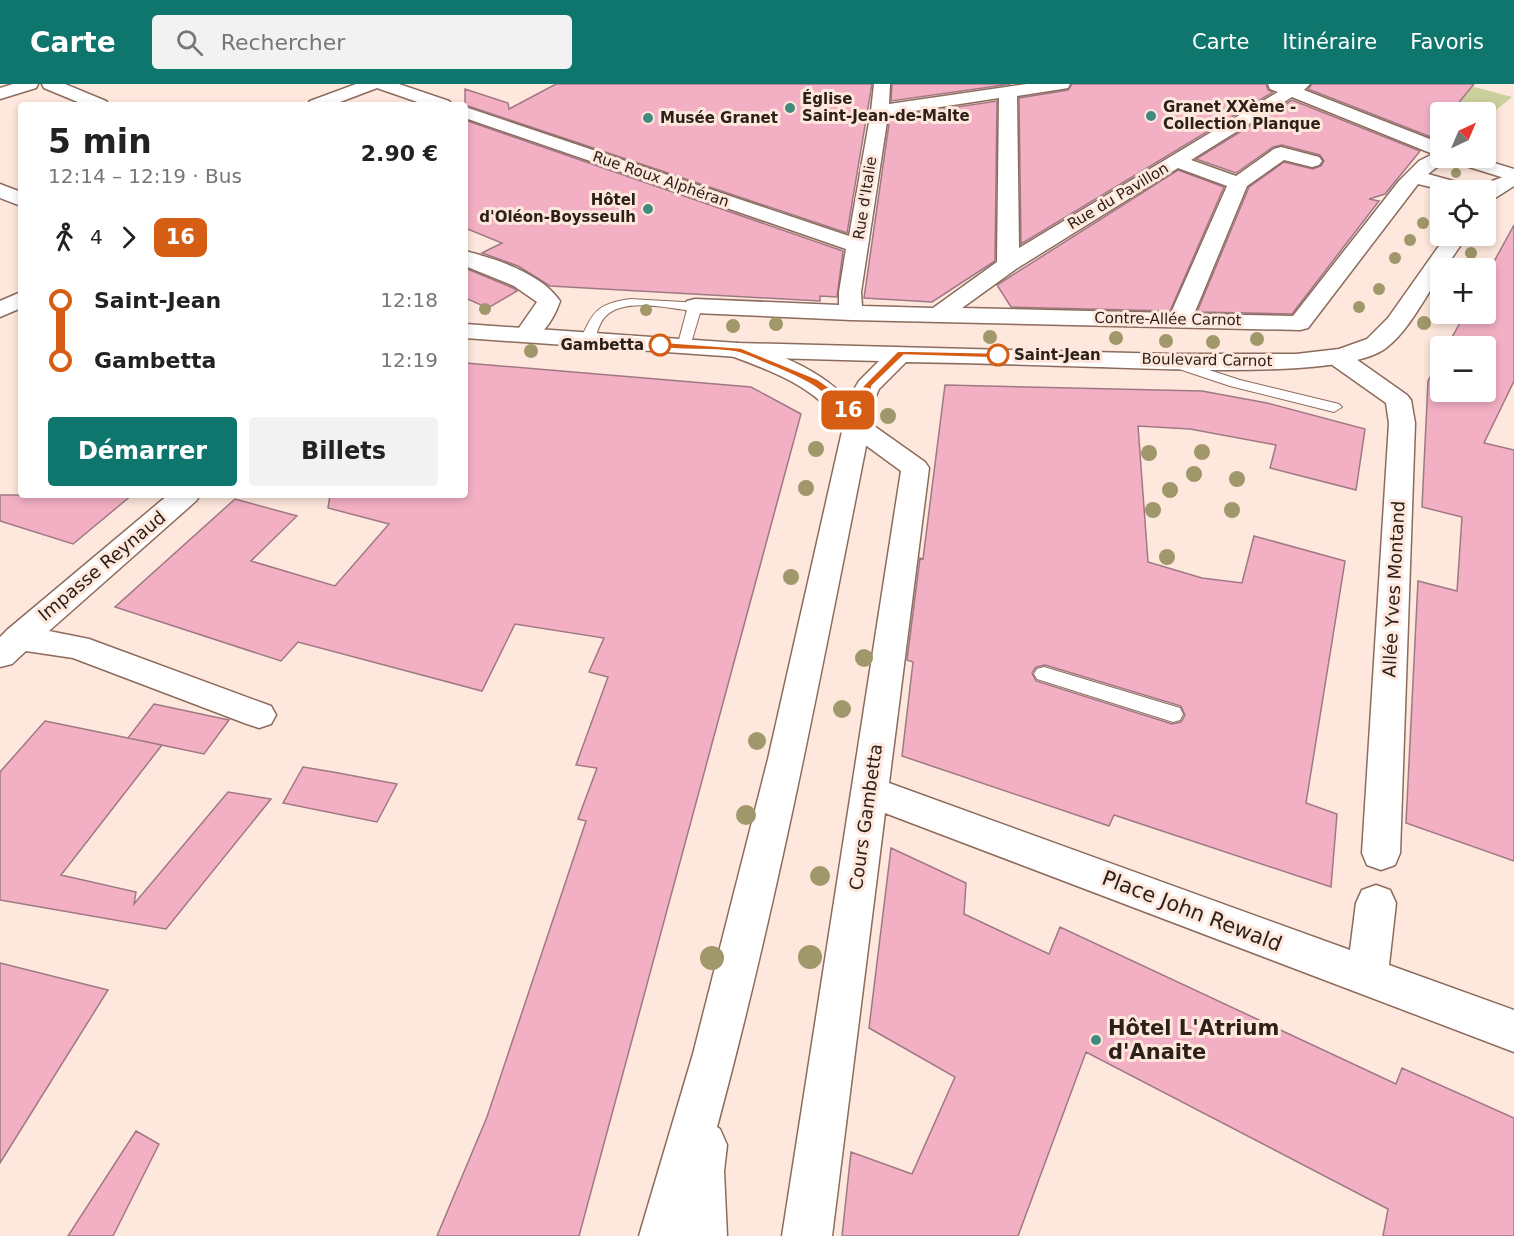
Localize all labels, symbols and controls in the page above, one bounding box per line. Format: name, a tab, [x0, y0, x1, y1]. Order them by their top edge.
search box	[152, 15, 572, 69]
text: Carte	[30, 26, 116, 59]
icon: search	[173, 26, 206, 59]
text: Rechercher	[221, 30, 345, 55]
text: Carte	[1192, 30, 1249, 54]
text: Itinéraire	[1282, 30, 1377, 54]
text: Favoris	[1410, 30, 1484, 54]
place label: Église Saint-Jean-de-Malte	[802, 89, 970, 125]
place label: Granet XXème - Collection Planque	[1163, 98, 1321, 133]
marker: Église Saint-Jean-de-Malte	[783, 101, 797, 115]
north arrow	[1430, 102, 1496, 168]
map controls	[1430, 102, 1496, 402]
place label: Musée Granet	[660, 109, 778, 127]
marker: Granet XXème - Collection Planque	[1144, 109, 1158, 123]
marker: Musée Granet	[641, 111, 655, 125]
text: 5 min	[48, 122, 152, 161]
text: 2.90 €	[361, 141, 438, 166]
street label: Rue Roux Alphéran	[591, 147, 731, 211]
street label: Rue d'Italie	[850, 155, 880, 241]
street label: Rue du Pavillon	[1064, 159, 1172, 233]
text: 12:14 – 12:19 · Bus	[48, 164, 242, 188]
button: locate	[1430, 180, 1496, 246]
place label: Hôtel d'Oléon-Boysseulh	[479, 191, 636, 226]
marker: Hôtel d'Oléon-Boysseulh	[641, 202, 655, 216]
icon: walk	[48, 221, 81, 254]
icon: forward	[112, 221, 145, 254]
text: 4	[90, 225, 103, 249]
text: 16	[166, 225, 195, 249]
button: +	[1430, 258, 1496, 324]
text: Saint-Jean	[94, 288, 221, 313]
text: 12:18	[380, 288, 438, 312]
street label: Contre-Allée Carnot	[1094, 309, 1242, 329]
marker: Gambetta	[649, 334, 671, 356]
place label: Gambetta	[561, 336, 644, 354]
button: −	[1430, 336, 1496, 402]
marker: Saint-Jean	[987, 344, 1009, 366]
place label: Saint-Jean	[1014, 346, 1101, 364]
text: Gambetta	[94, 348, 216, 373]
text: 12:19	[380, 348, 438, 372]
street label: Boulevard Carnot	[1141, 350, 1273, 370]
line badge: 16	[821, 390, 875, 430]
text: 16	[833, 398, 863, 422]
button: Démarrer	[48, 417, 237, 486]
button: Billets	[249, 417, 438, 486]
street label: Allée Yves Montand	[1378, 500, 1409, 678]
street label: Impasse Reynaud	[34, 506, 170, 625]
street label: Cours Gambetta	[845, 742, 886, 892]
street label: Place John Rewald	[1099, 866, 1285, 956]
place label: Hôtel L'Atrium d'Anaite	[1108, 1016, 1279, 1064]
marker: Hôtel L'Atrium d'Anaite	[1089, 1033, 1103, 1047]

